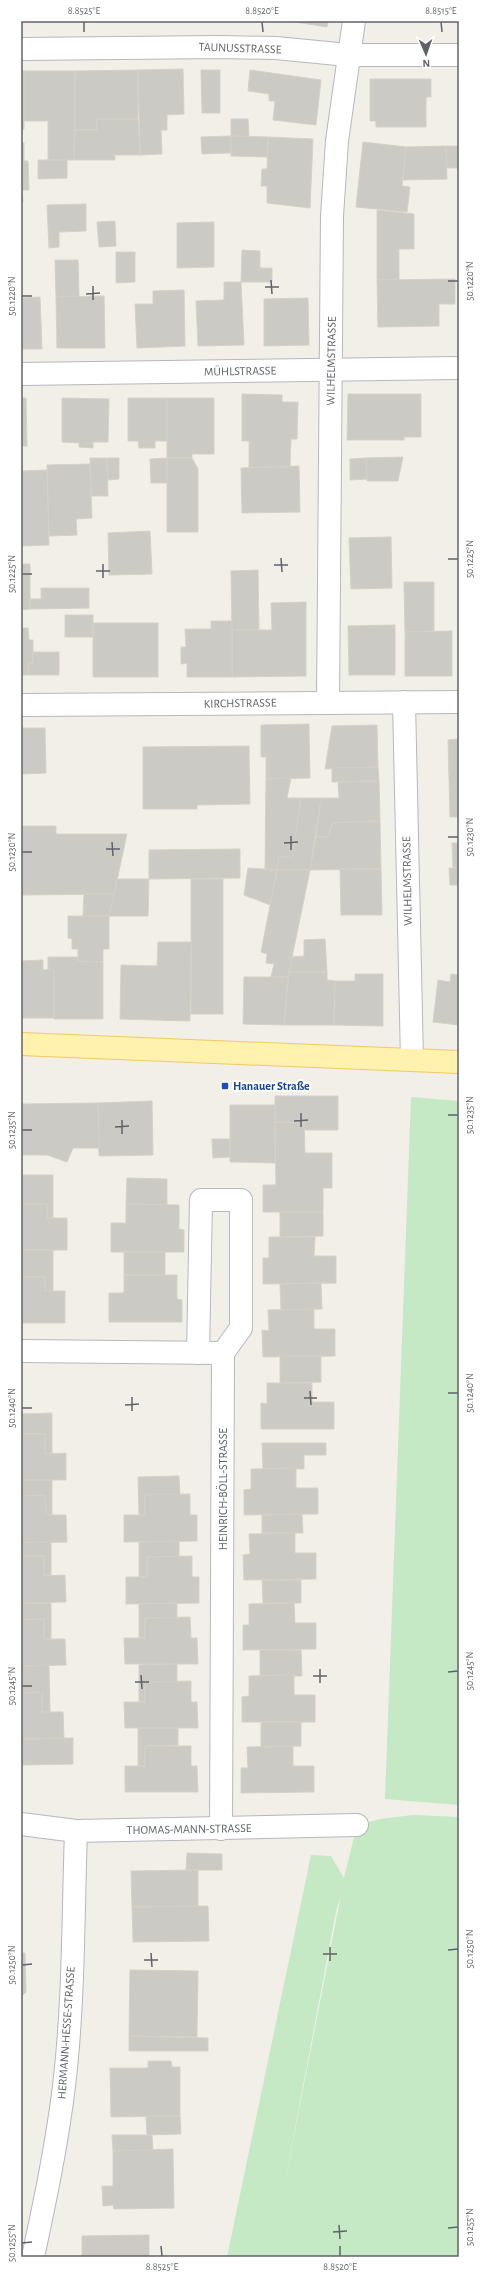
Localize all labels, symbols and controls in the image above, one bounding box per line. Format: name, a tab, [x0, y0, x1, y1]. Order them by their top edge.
text: 8.8525°E	[68, 6, 100, 16]
text: 8.8520°E	[245, 6, 279, 16]
text: 8.8515°E	[425, 6, 457, 16]
north arrow	[406, 34, 446, 74]
street label: TAUNUSSTRASSE	[198, 41, 282, 55]
text: N	[422, 58, 430, 69]
text: 50.1220°N	[465, 261, 475, 301]
text: 50.1220°N	[7, 276, 17, 316]
street label: WILHELMSTRASSE	[324, 316, 338, 406]
street label: MÜHLSTRASSE	[204, 363, 276, 378]
text: 50.1225°N	[465, 540, 475, 578]
text: 50.1225°N	[7, 555, 17, 593]
street label: KIRCHSTRASSE	[203, 696, 277, 710]
text: 50.1230°N	[465, 818, 475, 856]
text: 50.1230°N	[7, 833, 17, 871]
street label: WILHELMSTRASSE	[400, 836, 414, 926]
place label: Hanauer Straße	[233, 1080, 310, 1092]
marker: Hanauer Straße	[220, 1081, 230, 1091]
text: 50.1235°N	[465, 1096, 475, 1134]
text: 50.1235°N	[7, 1111, 17, 1149]
text: 50.1240°N	[465, 1373, 475, 1413]
text: 50.1240°N	[7, 1388, 17, 1428]
street label: HEINRICH-BÖLL-STRASSE	[216, 1428, 229, 1550]
text: 50.1245°N	[465, 1652, 475, 1690]
text: 50.1245°N	[7, 1667, 17, 1705]
street label: THOMAS-MANN-STRASSE	[126, 1822, 252, 1836]
text: 50.1250°N	[465, 1930, 475, 1968]
text: 50.1250°N	[7, 1946, 17, 1984]
street label: HERMANN-HESSE-STRASSE	[55, 1966, 77, 2100]
text: 50.1255°N	[465, 2208, 475, 2246]
text: 50.1255°N	[7, 2224, 17, 2262]
text: 8.8525°E	[146, 2262, 178, 2272]
text: 8.8520°E	[323, 2262, 357, 2272]

